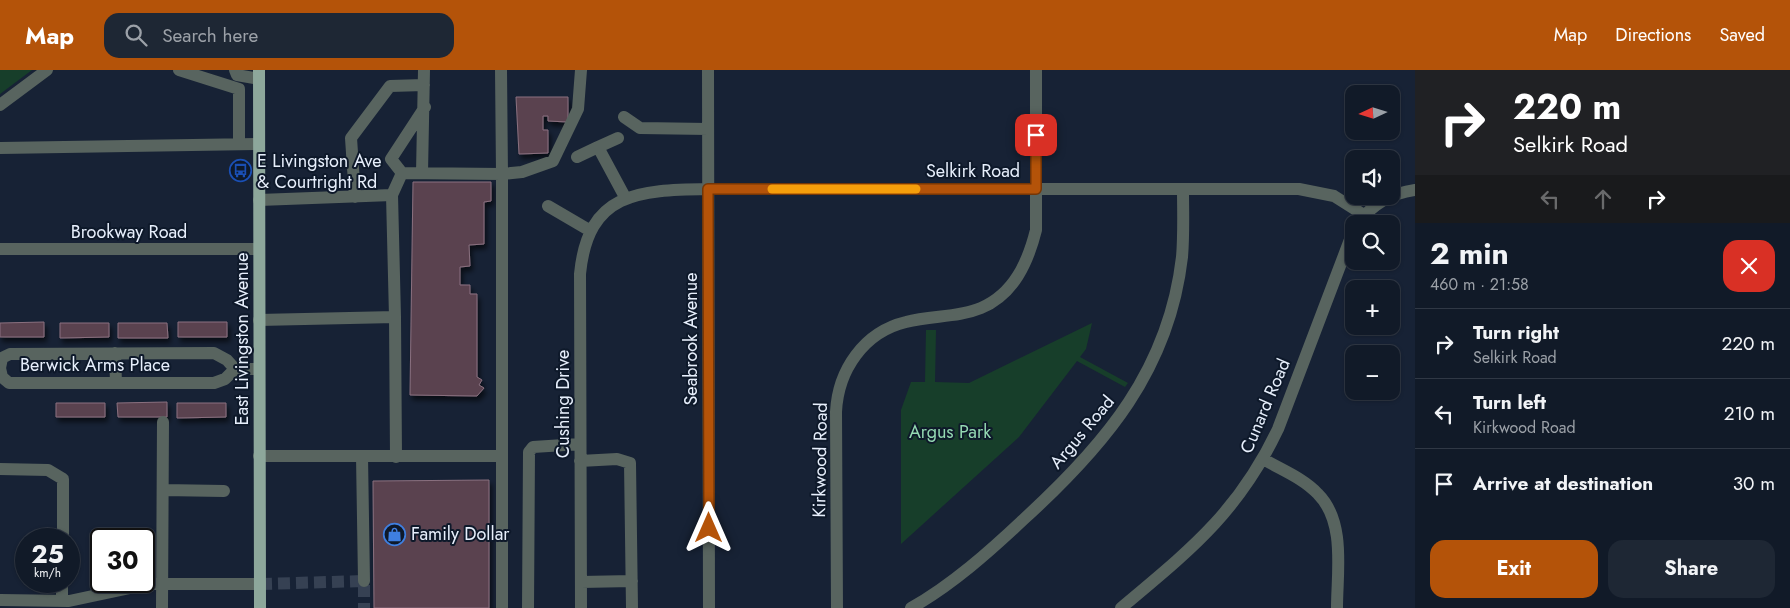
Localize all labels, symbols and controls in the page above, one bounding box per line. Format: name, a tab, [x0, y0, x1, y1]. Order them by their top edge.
search box	[104, 13, 454, 58]
text: Map	[25, 18, 74, 53]
icon: search	[122, 21, 150, 49]
text: Search here	[162, 22, 258, 49]
text: Map	[1554, 22, 1587, 48]
text: Directions	[1615, 22, 1691, 48]
text: Saved	[1719, 22, 1765, 48]
text: 220 m	[1513, 82, 1621, 132]
north arrow	[1345, 85, 1400, 140]
map controls	[1345, 85, 1400, 400]
icon: right	[1430, 90, 1495, 155]
pin	[1015, 114, 1057, 156]
icon: arrive	[1022, 121, 1050, 149]
text: Selkirk Road	[1513, 128, 1628, 160]
place label: E Livingston Ave & Courtright Rd	[257, 148, 382, 195]
button: sound	[1345, 150, 1400, 205]
street label: Selkirk Road	[926, 158, 1020, 184]
bus stop icon: E Livingston Ave & Courtright Rd	[229, 159, 253, 183]
icon: left	[1536, 185, 1564, 213]
icon: ahead	[1589, 185, 1617, 213]
icon: right	[1642, 185, 1670, 213]
button: search	[1345, 215, 1400, 270]
street label: Brookway Road	[71, 219, 187, 245]
text: 2 min	[1430, 232, 1509, 275]
button: close	[1723, 240, 1775, 292]
street label: East Livingston Avenue	[229, 253, 255, 425]
street label: Seabrook Avenue	[678, 272, 704, 406]
text: 460 m · 21:58	[1430, 273, 1529, 296]
button: +	[1345, 280, 1400, 335]
text: Turn right	[1473, 319, 1559, 346]
icon: right	[1430, 330, 1458, 358]
text: 220 m	[1721, 330, 1775, 357]
button: −	[1345, 345, 1400, 400]
text: Selkirk Road	[1473, 346, 1557, 369]
street label: Cushing Drive	[550, 350, 576, 458]
street label: Berwick Arms Place	[20, 352, 170, 378]
street label: Cunard Road	[1233, 355, 1297, 457]
text: Turn left	[1473, 389, 1546, 416]
street label: Argus Road	[1043, 390, 1121, 474]
icon: left	[1430, 400, 1458, 428]
text: 210 m	[1724, 400, 1775, 427]
street label: Kirkwood Road	[806, 402, 834, 518]
text: Kirkwood Road	[1473, 416, 1576, 439]
park label: Argus Park	[909, 419, 991, 445]
icon: arrive	[1430, 470, 1458, 498]
text: Arrive at destination	[1473, 470, 1653, 497]
text: 30 m	[1733, 470, 1775, 497]
position arrow	[682, 501, 734, 553]
place label: Family Dollar	[411, 521, 510, 547]
shop icon: Family Dollar	[383, 522, 407, 546]
speed limit sign: 30	[90, 528, 155, 593]
text: 25	[31, 536, 64, 572]
button: Exit	[1430, 540, 1598, 598]
button: Share	[1608, 540, 1775, 598]
text: km/h	[34, 564, 61, 582]

